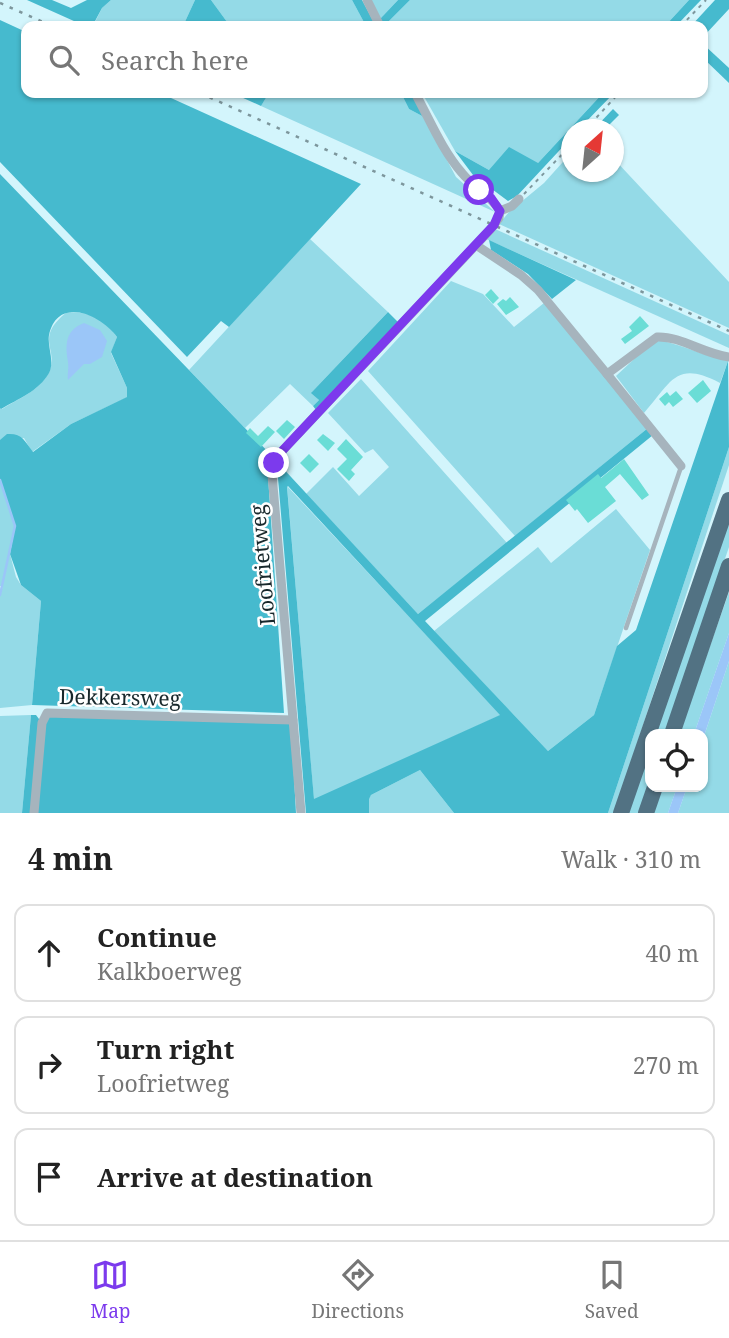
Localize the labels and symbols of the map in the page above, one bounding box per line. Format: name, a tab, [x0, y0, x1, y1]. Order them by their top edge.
north arrow	[561, 119, 624, 182]
route start	[463, 174, 494, 205]
route end	[258, 447, 289, 478]
street label: Loofrietweg	[243, 503, 281, 626]
street label: Dekkersweg	[59, 682, 182, 712]

